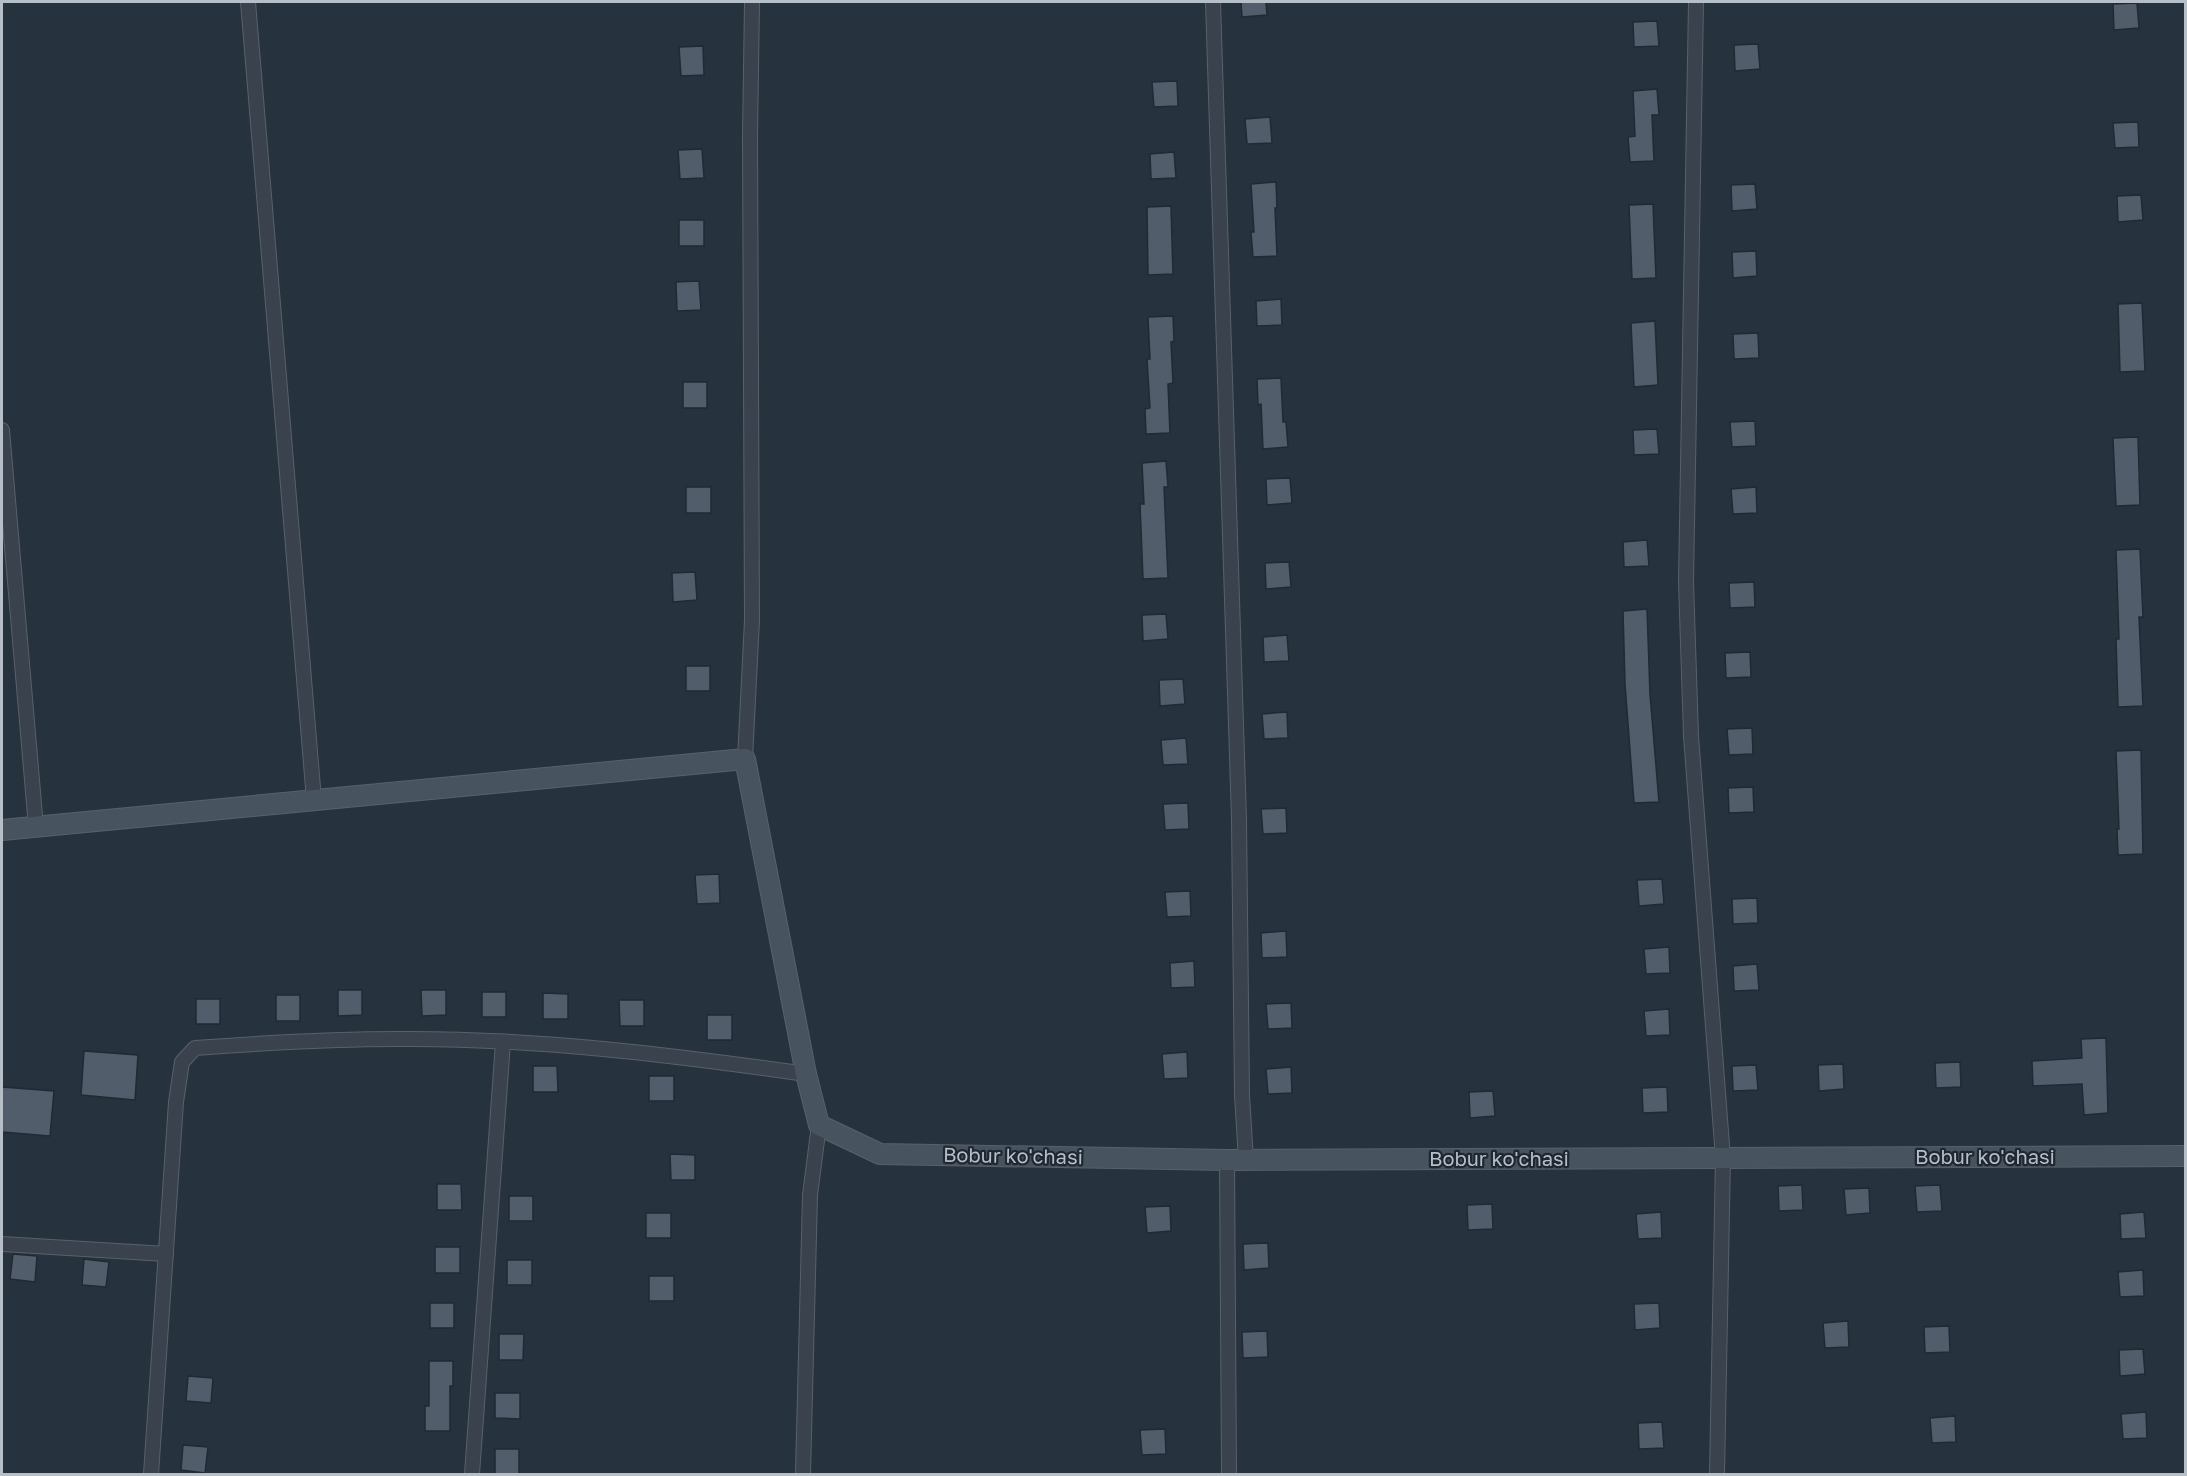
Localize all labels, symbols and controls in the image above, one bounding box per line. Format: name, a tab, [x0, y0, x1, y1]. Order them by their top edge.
street label: Bobur ko'chasi	[943, 1142, 1083, 1168]
street label: Bobur ko'chasi	[1915, 1144, 2055, 1168]
street label: Bobur ko'chasi	[1429, 1146, 1569, 1170]

